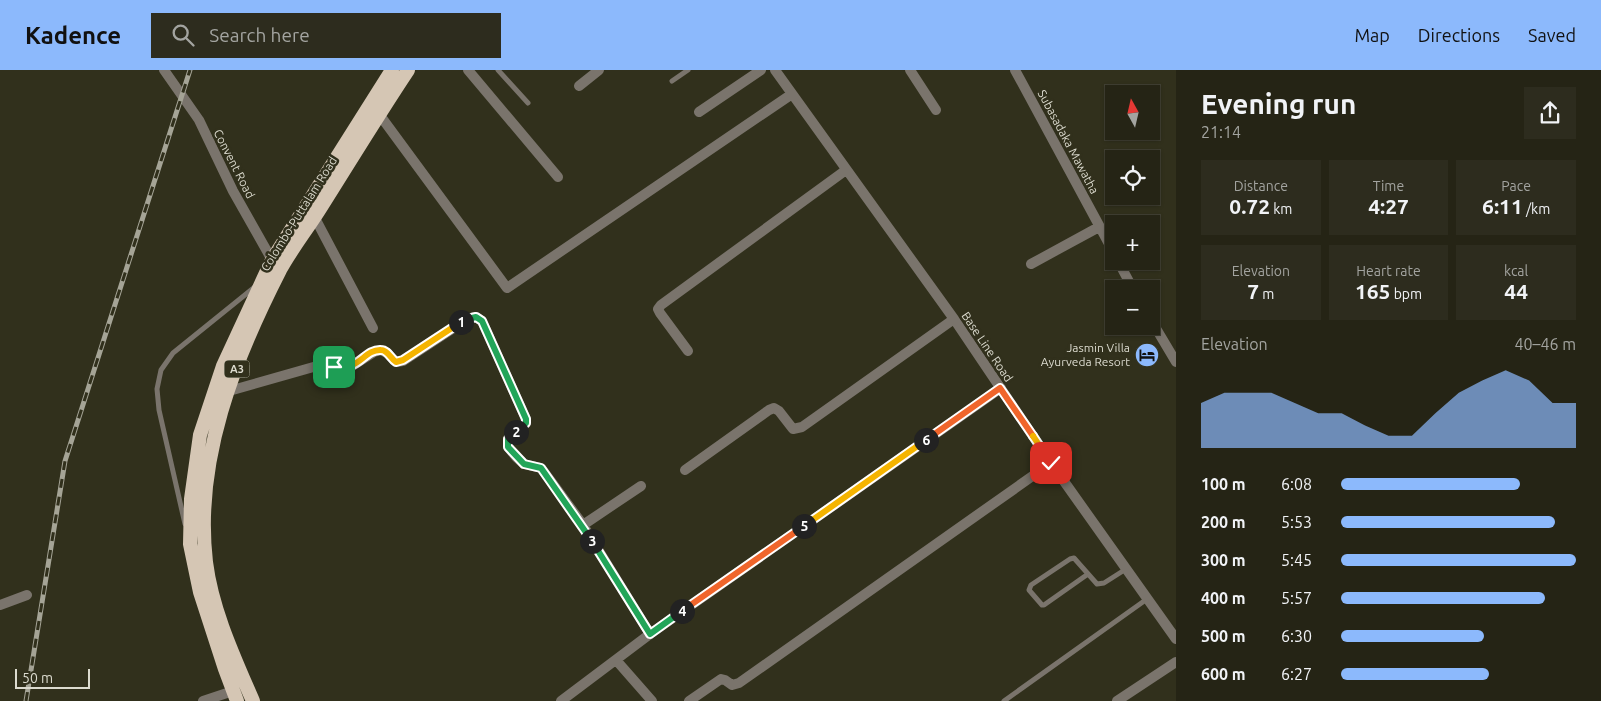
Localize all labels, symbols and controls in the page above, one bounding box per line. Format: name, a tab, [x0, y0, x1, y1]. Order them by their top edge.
search box	[151, 13, 501, 58]
icon: search	[169, 21, 197, 49]
text: Kadence	[25, 22, 121, 49]
text: Search here	[209, 24, 310, 46]
text: Map	[1354, 25, 1390, 45]
text: Directions	[1418, 25, 1500, 45]
text: Saved	[1528, 25, 1576, 45]
north arrow	[1105, 85, 1160, 140]
map controls	[1105, 85, 1160, 335]
button: share	[1524, 87, 1576, 139]
street label: Subasadaka Mawatha	[1036, 88, 1101, 196]
text: Evening run	[1201, 88, 1356, 119]
text: 21:14	[1201, 123, 1241, 141]
street label: Convent Road	[211, 127, 257, 200]
button: locate	[1105, 150, 1160, 205]
street label: Colombo-Puttalam Road	[258, 154, 339, 273]
text: Distance	[1234, 178, 1288, 194]
text: Time	[1373, 178, 1404, 194]
text: Pace	[1501, 178, 1531, 194]
text: 0.72	[1229, 194, 1270, 218]
text: 4:27	[1368, 194, 1409, 218]
text: 6:11	[1482, 194, 1523, 218]
text: km	[1270, 201, 1292, 217]
text: /km	[1523, 201, 1550, 217]
button: +	[1105, 215, 1160, 270]
text: Elevation	[1232, 263, 1290, 279]
text: Heart rate	[1356, 263, 1421, 279]
text: kcal	[1504, 263, 1528, 279]
text: 7	[1247, 279, 1259, 303]
text: 165	[1355, 279, 1390, 303]
text: 44	[1504, 279, 1528, 303]
button: −	[1105, 280, 1160, 335]
text: m	[1259, 286, 1274, 302]
text: bpm	[1390, 286, 1422, 302]
street label: Base Line Road	[959, 309, 1016, 384]
pin: 1	[448, 310, 474, 334]
text: 1	[458, 314, 465, 330]
text: Elevation	[1201, 335, 1268, 353]
text: 40–46 m	[1514, 335, 1576, 353]
place label: Jasmin Villa Ayurveda Resort	[1041, 341, 1130, 368]
hotel icon: Jasmin Villa Ayurveda Resort	[1134, 342, 1160, 368]
pin	[313, 346, 355, 388]
icon: arrive	[320, 353, 348, 381]
road number: A3	[224, 360, 250, 378]
pin: 2	[504, 420, 528, 444]
text: 2	[513, 424, 520, 440]
pin: 6	[914, 428, 938, 452]
text: 6	[923, 432, 930, 448]
pin	[1030, 442, 1072, 484]
icon: check	[1037, 449, 1065, 477]
text: 100 m	[1201, 475, 1246, 493]
text: 6:08	[1281, 475, 1312, 493]
text: 200 m	[1201, 513, 1246, 531]
text: 5:53	[1281, 513, 1312, 531]
pin: 5	[792, 514, 816, 538]
text: 5	[801, 518, 808, 534]
pin: 3	[580, 528, 604, 554]
text: 3	[589, 533, 596, 549]
text: 300 m	[1201, 551, 1246, 569]
text: 5:45	[1281, 551, 1312, 569]
text: 400 m	[1201, 589, 1246, 607]
text: 5:57	[1281, 589, 1312, 607]
pin: 4	[670, 598, 694, 624]
text: 4	[679, 603, 686, 619]
text: 500 m	[1201, 627, 1246, 645]
text: 6:30	[1281, 627, 1312, 645]
text: 600 m	[1201, 665, 1246, 683]
text: 6:27	[1281, 665, 1312, 683]
scale bar	[15, 666, 90, 689]
text: 50 m	[22, 670, 53, 686]

